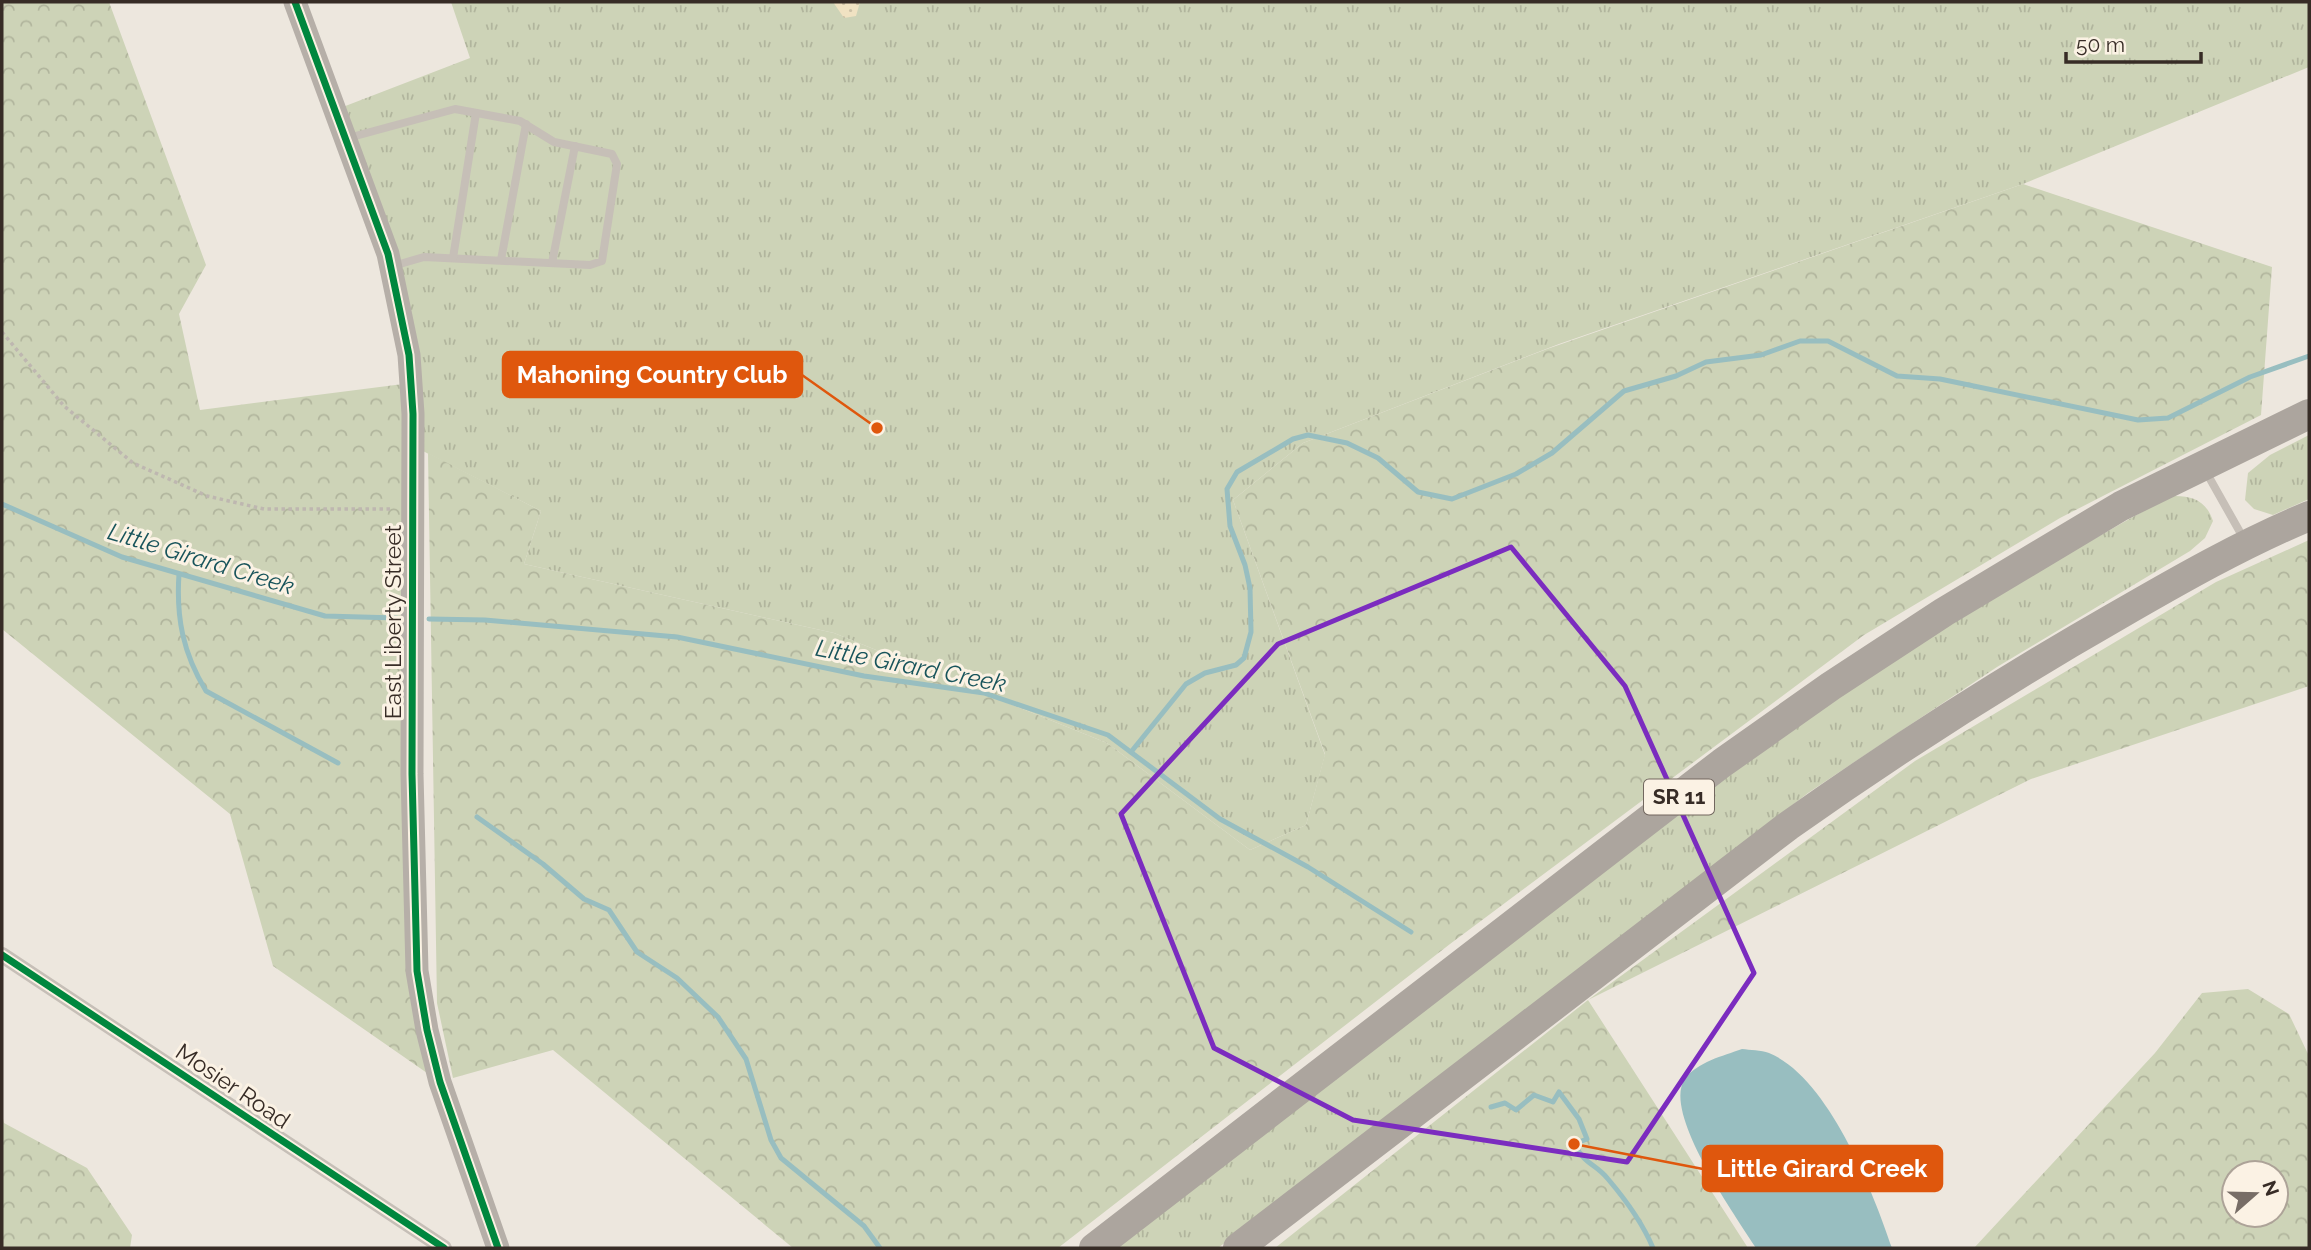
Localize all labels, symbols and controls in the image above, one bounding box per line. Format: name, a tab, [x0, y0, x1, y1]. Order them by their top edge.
scale bar	[2066, 21, 2201, 65]
text: 50 m	[2076, 32, 2125, 57]
callout: Mahoning Country Club	[503, 352, 802, 397]
text: Mahoning Country Club	[517, 360, 787, 389]
water label: Little Girard Creek	[105, 516, 298, 601]
street label: East Liberty Street	[379, 524, 406, 719]
water label: Little Girard Creek	[813, 633, 1009, 698]
road number: SR 11	[1644, 780, 1714, 814]
street label: Mosier Road	[171, 1038, 295, 1134]
callout: Little Girard Creek	[1703, 1146, 1942, 1191]
text: Little Girard Creek	[1717, 1154, 1928, 1183]
north arrow	[2220, 1159, 2290, 1229]
text: N	[2258, 1178, 2284, 1199]

